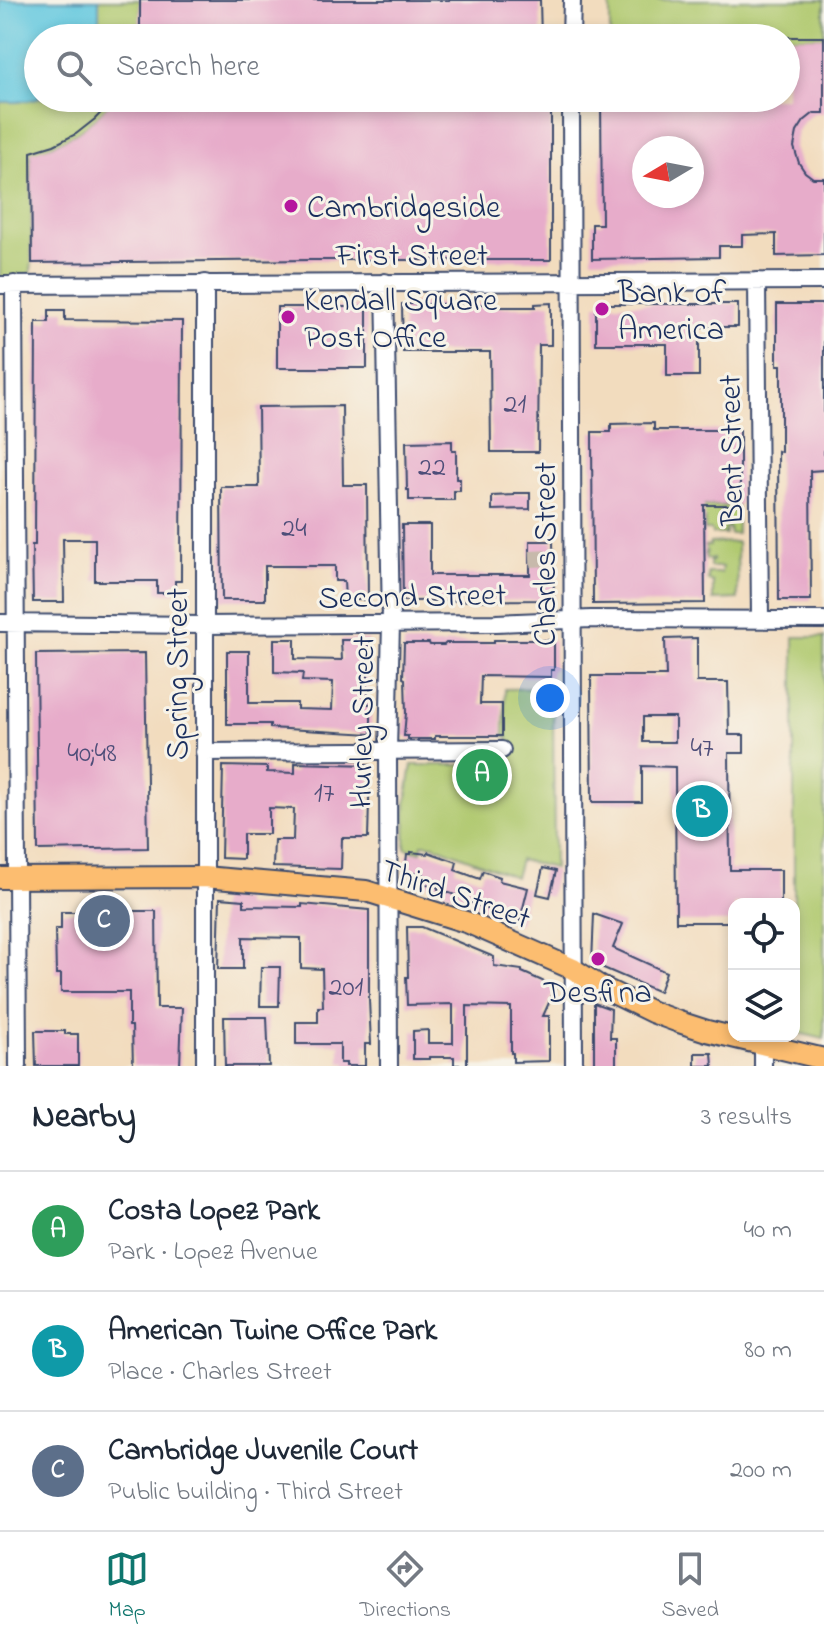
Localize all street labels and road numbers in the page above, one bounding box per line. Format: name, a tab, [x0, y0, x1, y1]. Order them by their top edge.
street label: First Street	[335, 234, 488, 281]
street label: Bent Street	[709, 374, 758, 527]
street label: Charles Street	[524, 461, 571, 646]
street label: Second Street	[318, 573, 507, 624]
street label: Spring Street	[156, 588, 203, 760]
street label: Hurley Street	[339, 635, 390, 809]
street label: Third Street	[374, 849, 536, 944]

